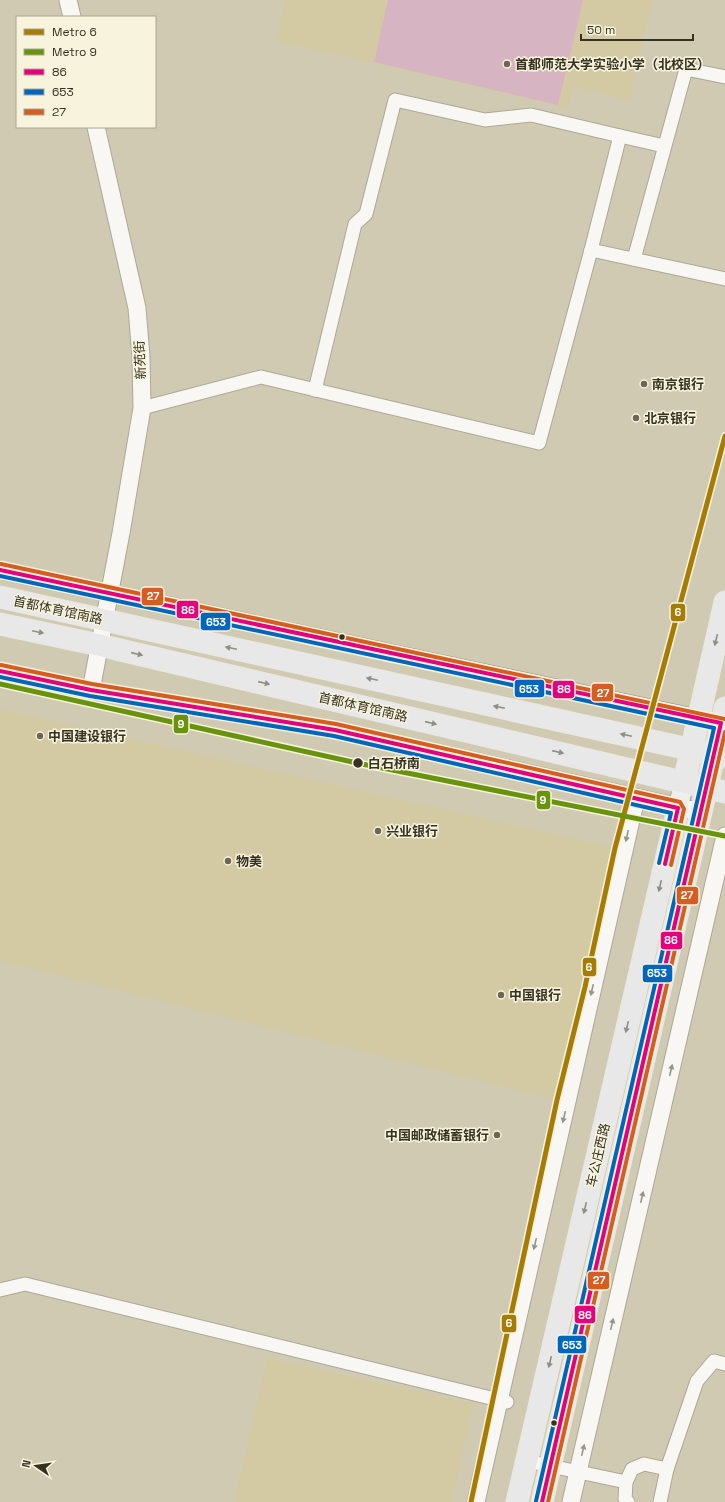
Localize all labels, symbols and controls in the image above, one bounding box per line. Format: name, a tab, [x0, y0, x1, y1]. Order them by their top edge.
legend	[16, 16, 156, 128]
scale bar	[581, 16, 693, 42]
text: 50 m	[587, 22, 615, 38]
text: Metro 6	[52, 24, 97, 40]
text: Metro 9	[52, 44, 97, 60]
place label: 首都师范大学实验小学（北校区）	[515, 56, 710, 73]
marker: 首都师范大学实验小学（北校区）	[502, 59, 512, 69]
text: 86	[52, 64, 67, 80]
text: 653	[52, 84, 74, 100]
text: 27	[52, 104, 66, 120]
street label: 新苑街	[130, 340, 150, 380]
place label: 南京银行	[652, 376, 704, 393]
marker: 南京银行	[639, 379, 649, 389]
place label: 北京银行	[644, 410, 696, 427]
marker: 北京银行	[631, 413, 641, 423]
line badge: 27	[141, 587, 164, 606]
text: 27	[147, 589, 159, 603]
street label: 首都体育馆南路	[12, 592, 104, 628]
line badge: 86	[176, 600, 199, 619]
text: 86	[181, 603, 195, 617]
line badge: 6	[670, 603, 686, 622]
text: 6	[675, 605, 682, 619]
line badge: 653	[200, 612, 231, 631]
text: 653	[206, 615, 226, 629]
one-way arrow	[32, 630, 44, 636]
unlabelled marker	[337, 632, 347, 642]
one-way arrow	[713, 633, 719, 646]
one-way arrow	[225, 644, 237, 650]
one-way arrow	[131, 651, 143, 657]
one-way arrow	[366, 675, 378, 681]
line badge: 653	[514, 679, 545, 698]
line badge: 86	[552, 680, 575, 699]
one-way arrow	[257, 681, 270, 687]
text: 653	[519, 682, 539, 696]
text: 86	[557, 682, 571, 696]
line badge: 27	[591, 683, 614, 702]
text: 27	[597, 686, 609, 700]
street label: 首都体育馆南路	[317, 688, 409, 726]
one-way arrow	[493, 703, 505, 709]
line badge: 9	[173, 714, 189, 734]
text: 9	[178, 717, 185, 731]
one-way arrow	[425, 720, 437, 726]
place label: 中国建设银行	[48, 728, 126, 745]
marker: 中国建设银行	[35, 731, 45, 741]
one-way arrow	[619, 731, 632, 737]
one-way arrow	[551, 750, 564, 756]
place label: 白石桥南	[368, 755, 420, 772]
marker: 白石桥南	[351, 756, 365, 770]
line badge: 9	[536, 790, 551, 810]
text: 9	[540, 793, 547, 807]
place label: 兴业银行	[386, 823, 438, 840]
marker: 兴业银行	[373, 826, 383, 836]
one-way arrow	[624, 830, 630, 842]
place label: 物美	[236, 853, 262, 870]
marker: 物美	[223, 856, 233, 866]
one-way arrow	[656, 880, 662, 893]
line badge: 27	[676, 886, 699, 905]
text: 27	[681, 888, 693, 902]
line badge: 86	[660, 931, 683, 950]
text: 86	[664, 933, 678, 947]
line badge: 6	[582, 957, 597, 977]
text: 6	[586, 960, 593, 974]
line badge: 653	[642, 964, 673, 983]
text: 653	[647, 966, 667, 980]
one-way arrow	[589, 984, 595, 996]
place label: 中国银行	[509, 987, 561, 1004]
marker: 中国银行	[496, 990, 506, 1000]
one-way arrow	[624, 1021, 630, 1033]
one-way arrow	[668, 1064, 674, 1076]
one-way arrow	[560, 1111, 566, 1123]
street label: 车公庄西路	[582, 1121, 614, 1189]
place label: 中国邮政储蓄银行	[385, 1127, 489, 1144]
marker: 中国邮政储蓄银行	[492, 1130, 502, 1140]
one-way arrow	[639, 1191, 645, 1203]
one-way arrow	[582, 1202, 588, 1214]
one-way arrow	[532, 1238, 538, 1250]
line badge: 27	[587, 1271, 610, 1290]
text: 27	[593, 1273, 605, 1287]
line badge: 86	[574, 1305, 596, 1324]
text: 86	[578, 1308, 592, 1322]
line badge: 6	[501, 1314, 517, 1333]
text: 6	[506, 1316, 513, 1330]
one-way arrow	[610, 1318, 616, 1330]
line badge: 653	[557, 1335, 587, 1354]
text: 653	[562, 1338, 582, 1352]
one-way arrow	[546, 1356, 552, 1368]
unlabelled marker	[549, 1418, 559, 1428]
one-way arrow	[581, 1444, 587, 1457]
north arrow	[16, 1446, 56, 1486]
text: N	[19, 1459, 34, 1469]

